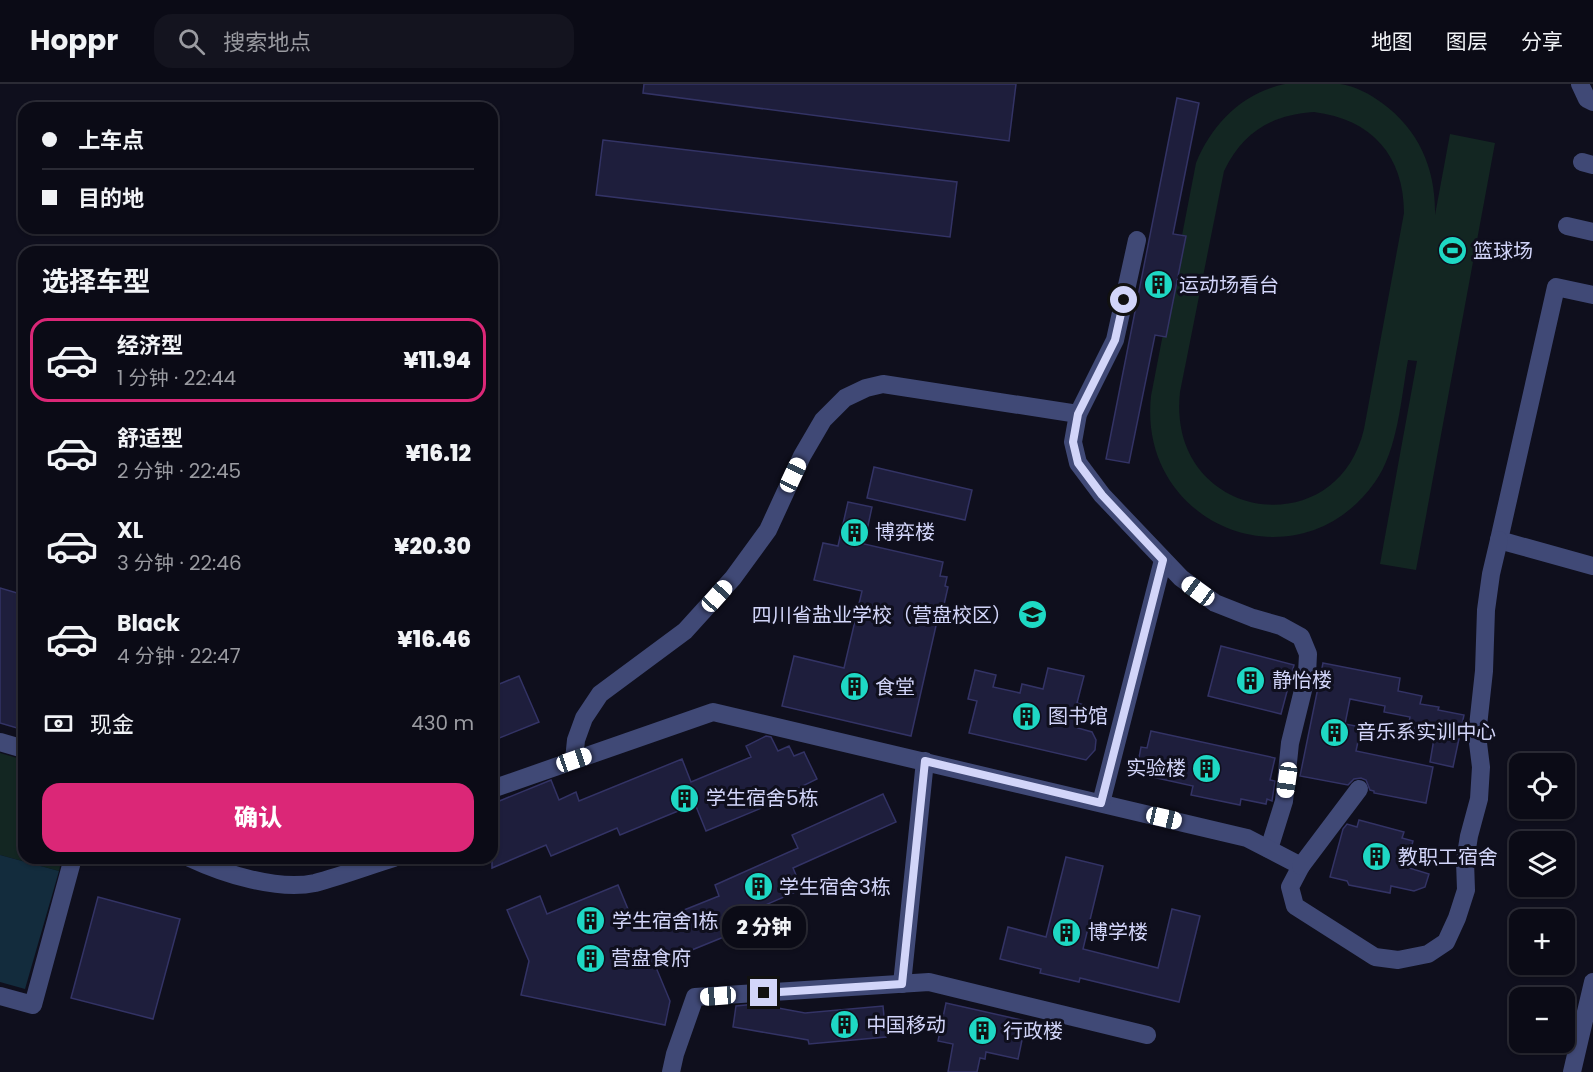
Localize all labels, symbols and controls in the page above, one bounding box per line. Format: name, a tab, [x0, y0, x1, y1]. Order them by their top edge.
search box	[154, 14, 574, 68]
text: Hoppr	[30, 21, 118, 60]
icon: search	[175, 25, 208, 58]
text: 搜索地点	[223, 27, 311, 58]
text: 地图	[1371, 27, 1413, 56]
text: 图层	[1446, 27, 1488, 56]
text: 分享	[1521, 27, 1563, 56]
text: 上车点	[78, 125, 144, 156]
text: 目的地	[78, 183, 144, 214]
sports icon: 篮球场	[1436, 235, 1468, 267]
place label: 篮球场	[1473, 237, 1533, 265]
text: 选择车型	[42, 263, 150, 300]
building icon: 运动场看台	[1142, 269, 1174, 301]
place label: 运动场看台	[1179, 271, 1279, 299]
route start	[1110, 286, 1137, 313]
text: 经济型	[117, 330, 183, 361]
icon: car	[45, 333, 99, 387]
text: ¥11.94	[403, 345, 471, 376]
text: 1 分钟 · 22:44	[117, 364, 236, 392]
text: 舒适型	[117, 423, 183, 454]
icon: car	[45, 426, 99, 480]
text: ¥16.12	[405, 438, 471, 469]
car	[777, 455, 809, 495]
text: 2 分钟 · 22:45	[117, 457, 241, 485]
text: XL	[117, 515, 143, 546]
building icon: 博弈楼	[838, 516, 870, 548]
place label: 博弈楼	[875, 518, 935, 546]
icon: car	[45, 519, 99, 573]
text: ¥20.30	[394, 531, 471, 562]
text: 3 分钟 · 22:46	[117, 549, 242, 577]
car	[1178, 573, 1218, 609]
car	[698, 577, 736, 615]
school or university icon: 四川省盐业学校（营盘校区）	[1017, 599, 1049, 631]
place label: 四川省盐业学校（营盘校区）	[752, 601, 1012, 629]
text: Black	[117, 608, 180, 639]
icon: car	[45, 612, 99, 666]
text: ¥16.46	[397, 624, 471, 655]
text: 4 分钟 · 22:47	[117, 642, 241, 670]
building icon: 静怡楼	[1235, 664, 1267, 696]
place label: 静怡楼	[1272, 666, 1332, 694]
building icon: 食堂	[838, 671, 870, 703]
place label: 食堂	[875, 673, 915, 701]
building icon: 图书馆	[1011, 700, 1043, 732]
place label: 图书馆	[1048, 702, 1108, 730]
icon: cash	[42, 707, 75, 740]
text: 现金	[90, 709, 134, 740]
text: 430 m	[411, 709, 474, 737]
building icon: 音乐系实训中心	[1319, 716, 1351, 748]
place label: 音乐系实训中心	[1356, 718, 1496, 746]
car	[554, 746, 594, 774]
building icon: 实验楼	[1191, 752, 1223, 784]
map controls	[1509, 753, 1575, 1053]
button: locate	[1509, 753, 1575, 819]
place label: 实验楼	[1126, 754, 1186, 782]
car	[1276, 761, 1298, 799]
building icon: 学生宿舍5栋	[669, 782, 701, 814]
button: 确认	[42, 783, 474, 852]
place label: 学生宿舍5栋	[706, 784, 819, 812]
car	[1144, 805, 1184, 831]
button: layers	[1509, 831, 1575, 897]
building icon: 教职工宿舍	[1361, 841, 1393, 873]
place label: 教职工宿舍	[1398, 843, 1498, 871]
building icon: 学生宿舍3栋	[742, 871, 774, 903]
place label: 学生宿舍3栋	[779, 873, 891, 901]
building icon: 学生宿舍1栋	[575, 905, 607, 937]
callout: 2 分钟	[722, 906, 806, 948]
place label: 学生宿舍1栋	[612, 907, 718, 935]
button: +	[1509, 909, 1575, 975]
text: 2 分钟	[736, 913, 792, 941]
building icon: 博学楼	[1051, 916, 1083, 948]
place label: 博学楼	[1088, 918, 1148, 946]
building icon: 营盘食府	[574, 942, 606, 974]
place label: 营盘食府	[611, 944, 691, 972]
route end	[750, 979, 777, 1006]
car	[699, 986, 737, 1006]
button: −	[1509, 987, 1575, 1053]
building icon: 中国移动	[829, 1009, 861, 1041]
place label: 中国移动	[866, 1011, 946, 1039]
building icon: 行政楼	[966, 1015, 998, 1047]
place label: 行政楼	[1003, 1017, 1063, 1045]

